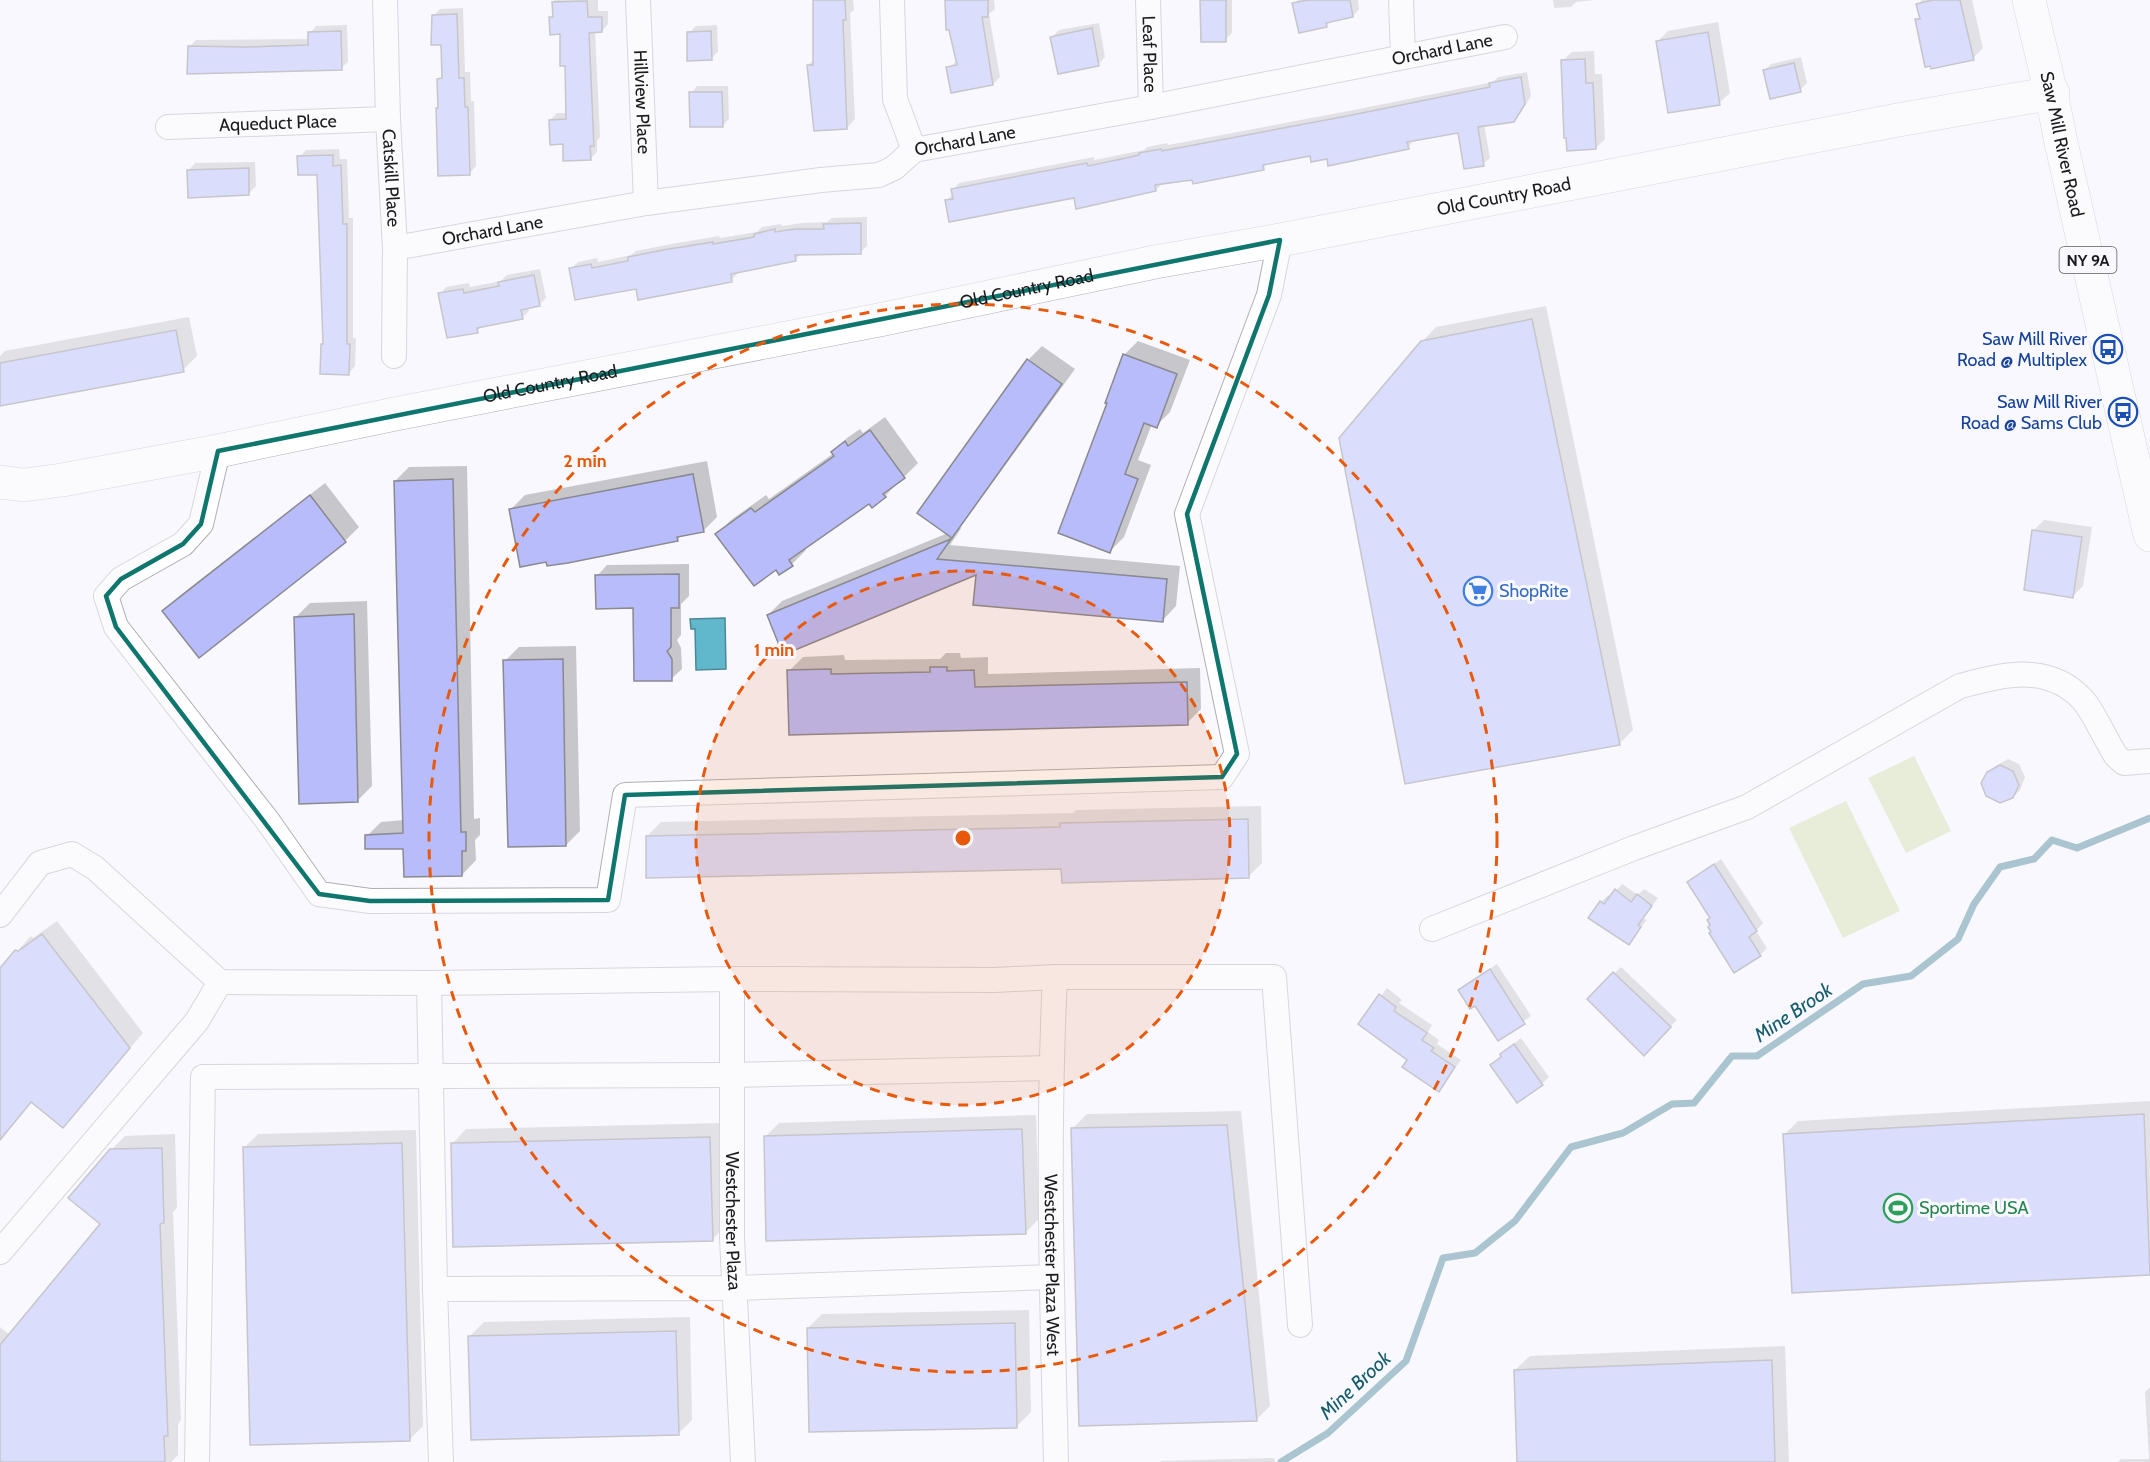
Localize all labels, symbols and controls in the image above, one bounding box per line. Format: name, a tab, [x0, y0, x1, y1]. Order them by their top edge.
street label: Leaf Place	[1137, 15, 1162, 93]
street label: Orchard Lane	[1390, 29, 1495, 70]
street label: Hillview Place	[629, 49, 655, 154]
street label: Saw Mill River Road	[2035, 69, 2089, 219]
street label: Aqueduct Place	[219, 110, 337, 136]
street label: Orchard Lane	[913, 121, 1017, 161]
street label: Catskill Place	[378, 128, 405, 227]
street label: Old Country Road	[1435, 173, 1573, 220]
street label: Orchard Lane	[440, 211, 545, 250]
road number: NY 9A	[2060, 247, 2116, 273]
street label: Old Country Road	[958, 264, 1096, 314]
place label: Saw Mill River Road @ Multiplex	[1957, 328, 2087, 371]
bus stop icon: Saw Mill River Road @ Multiplex	[2092, 333, 2124, 365]
street label: Old Country Road	[481, 360, 619, 408]
place label: Saw Mill River Road @ Sams Club	[1961, 391, 2102, 434]
bus stop icon: Saw Mill River Road @ Sams Club	[2107, 396, 2139, 428]
text: 2 min	[563, 450, 607, 472]
supermarket icon: ShopRite	[1462, 575, 1494, 607]
place label: ShopRite	[1499, 580, 1569, 602]
text: 1 min	[754, 639, 794, 661]
centre of rings	[953, 828, 973, 848]
water label: Mine Brook	[1749, 976, 1838, 1047]
street label: Westchester Plaza	[721, 1152, 746, 1291]
street label: Westchester Plaza West	[1040, 1174, 1064, 1356]
sports icon: Sportime USA	[1882, 1192, 1914, 1224]
place label: Sportime USA	[1919, 1197, 2029, 1219]
water label: Mine Brook	[1314, 1345, 1397, 1425]

